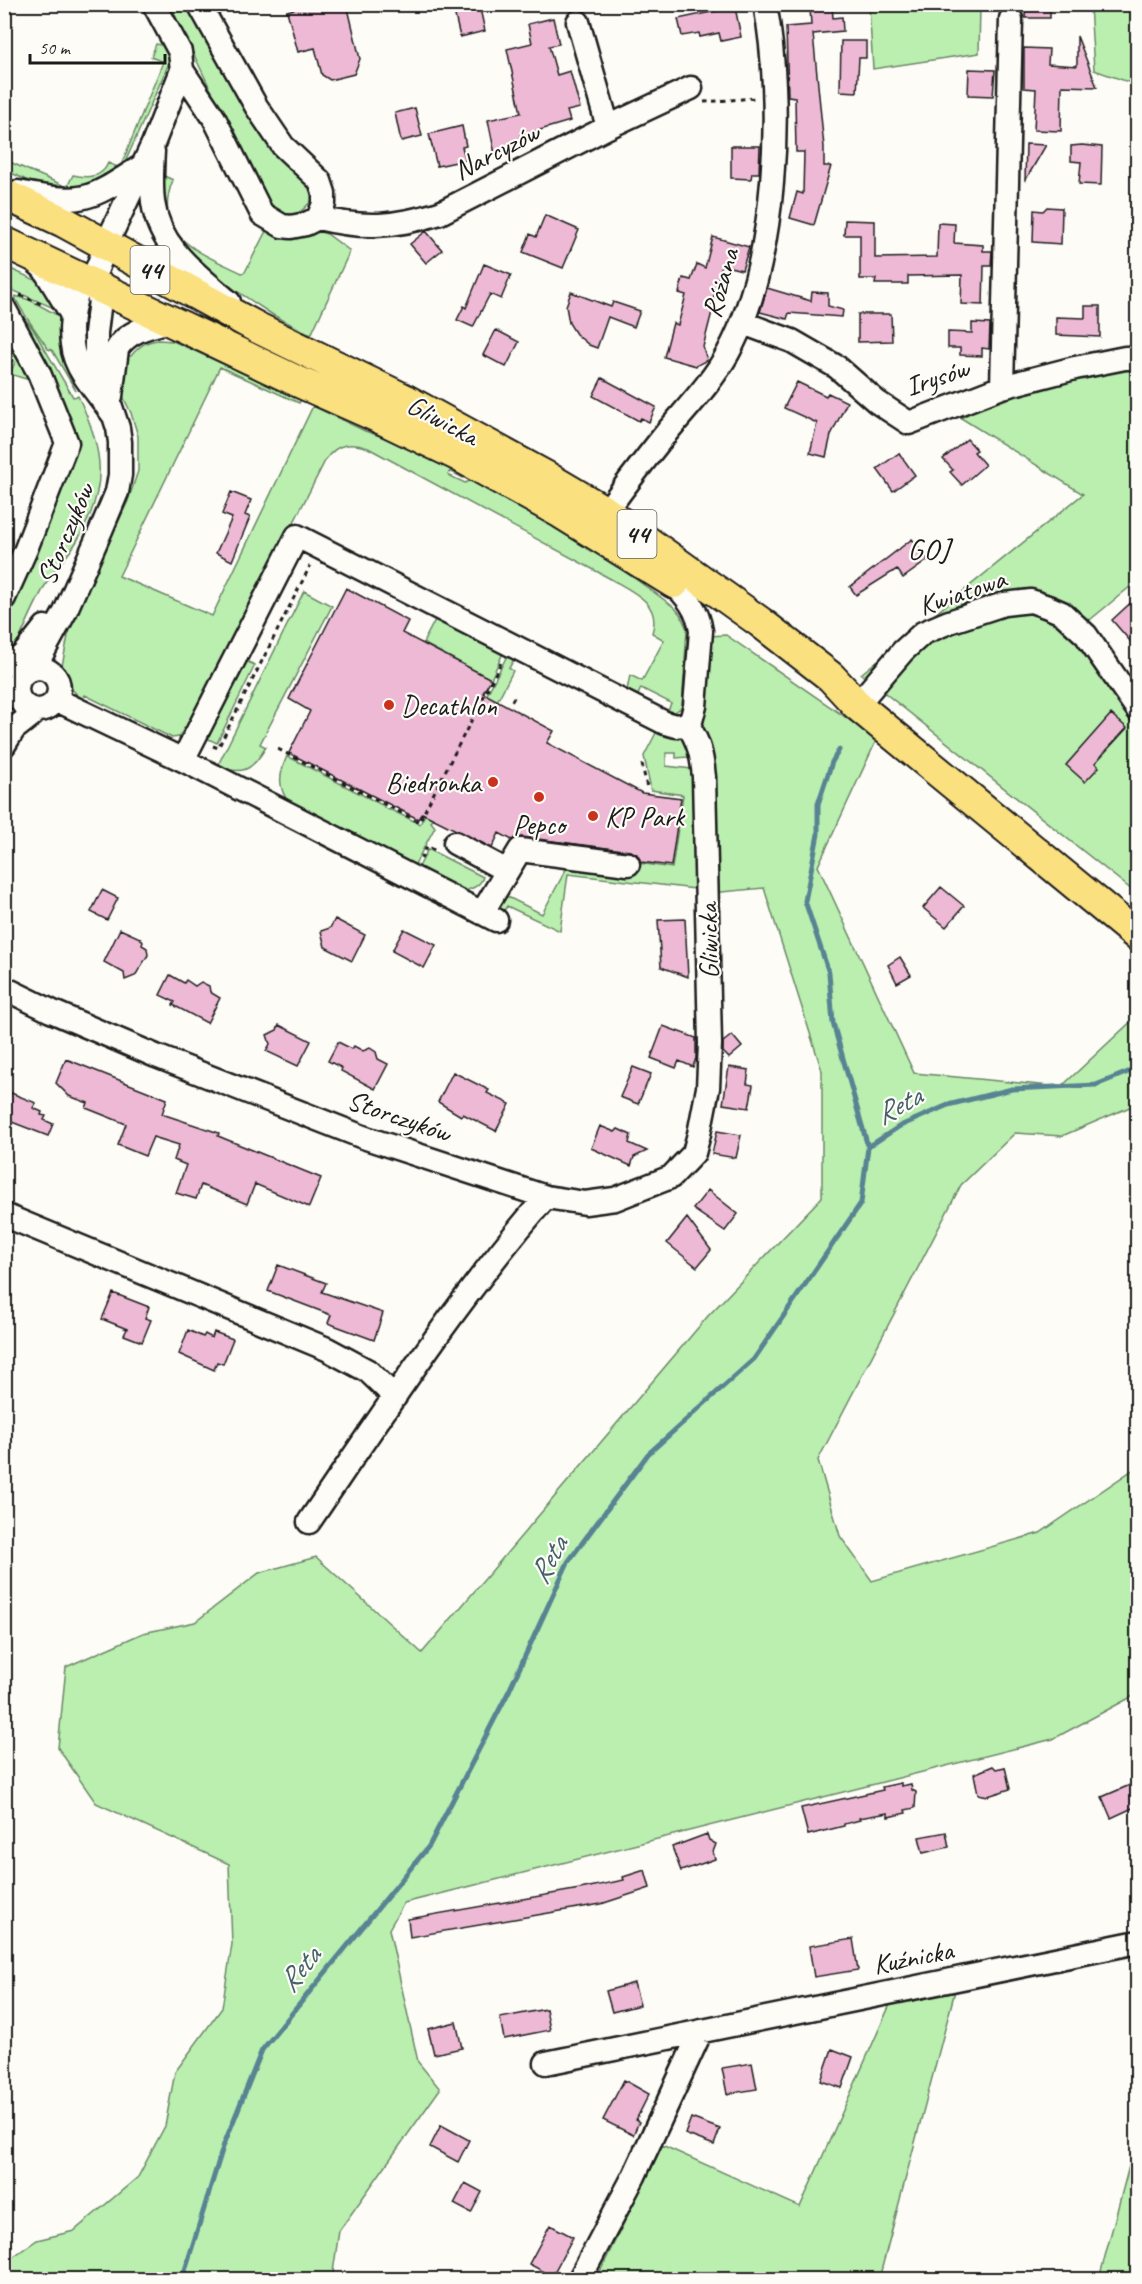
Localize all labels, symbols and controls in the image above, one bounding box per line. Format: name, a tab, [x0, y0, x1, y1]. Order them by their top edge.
scale bar	[30, 27, 165, 65]
text: 50 m	[39, 37, 72, 59]
street label: Narcyzów	[447, 113, 547, 187]
street label: Różana	[694, 243, 747, 321]
road number: 44	[130, 246, 170, 294]
street label: Irysów	[901, 350, 975, 404]
street label: Gliwicka	[401, 387, 487, 454]
street label: Storczyków	[28, 476, 103, 590]
road number: 44	[618, 510, 656, 558]
district label: GOJ	[907, 530, 954, 568]
street label: Kwiatowa	[914, 560, 1012, 623]
place label: Decathlon	[401, 688, 497, 723]
marker: Decathlon	[382, 698, 396, 712]
place label: Biedronka	[386, 765, 483, 800]
marker: Biedronka	[486, 775, 500, 789]
marker: Pepco	[532, 790, 546, 804]
place label: KP Park	[605, 799, 686, 834]
place label: Pepco	[513, 807, 568, 842]
marker: KP Park	[586, 809, 600, 823]
street label: Gliwicka	[690, 900, 726, 979]
water label: Reta	[868, 1076, 931, 1133]
street label: Storczyków	[343, 1082, 458, 1151]
water label: Reta	[520, 1527, 578, 1590]
street label: Kuźnicka	[870, 1932, 958, 1982]
water label: Reta	[269, 1936, 331, 1999]

